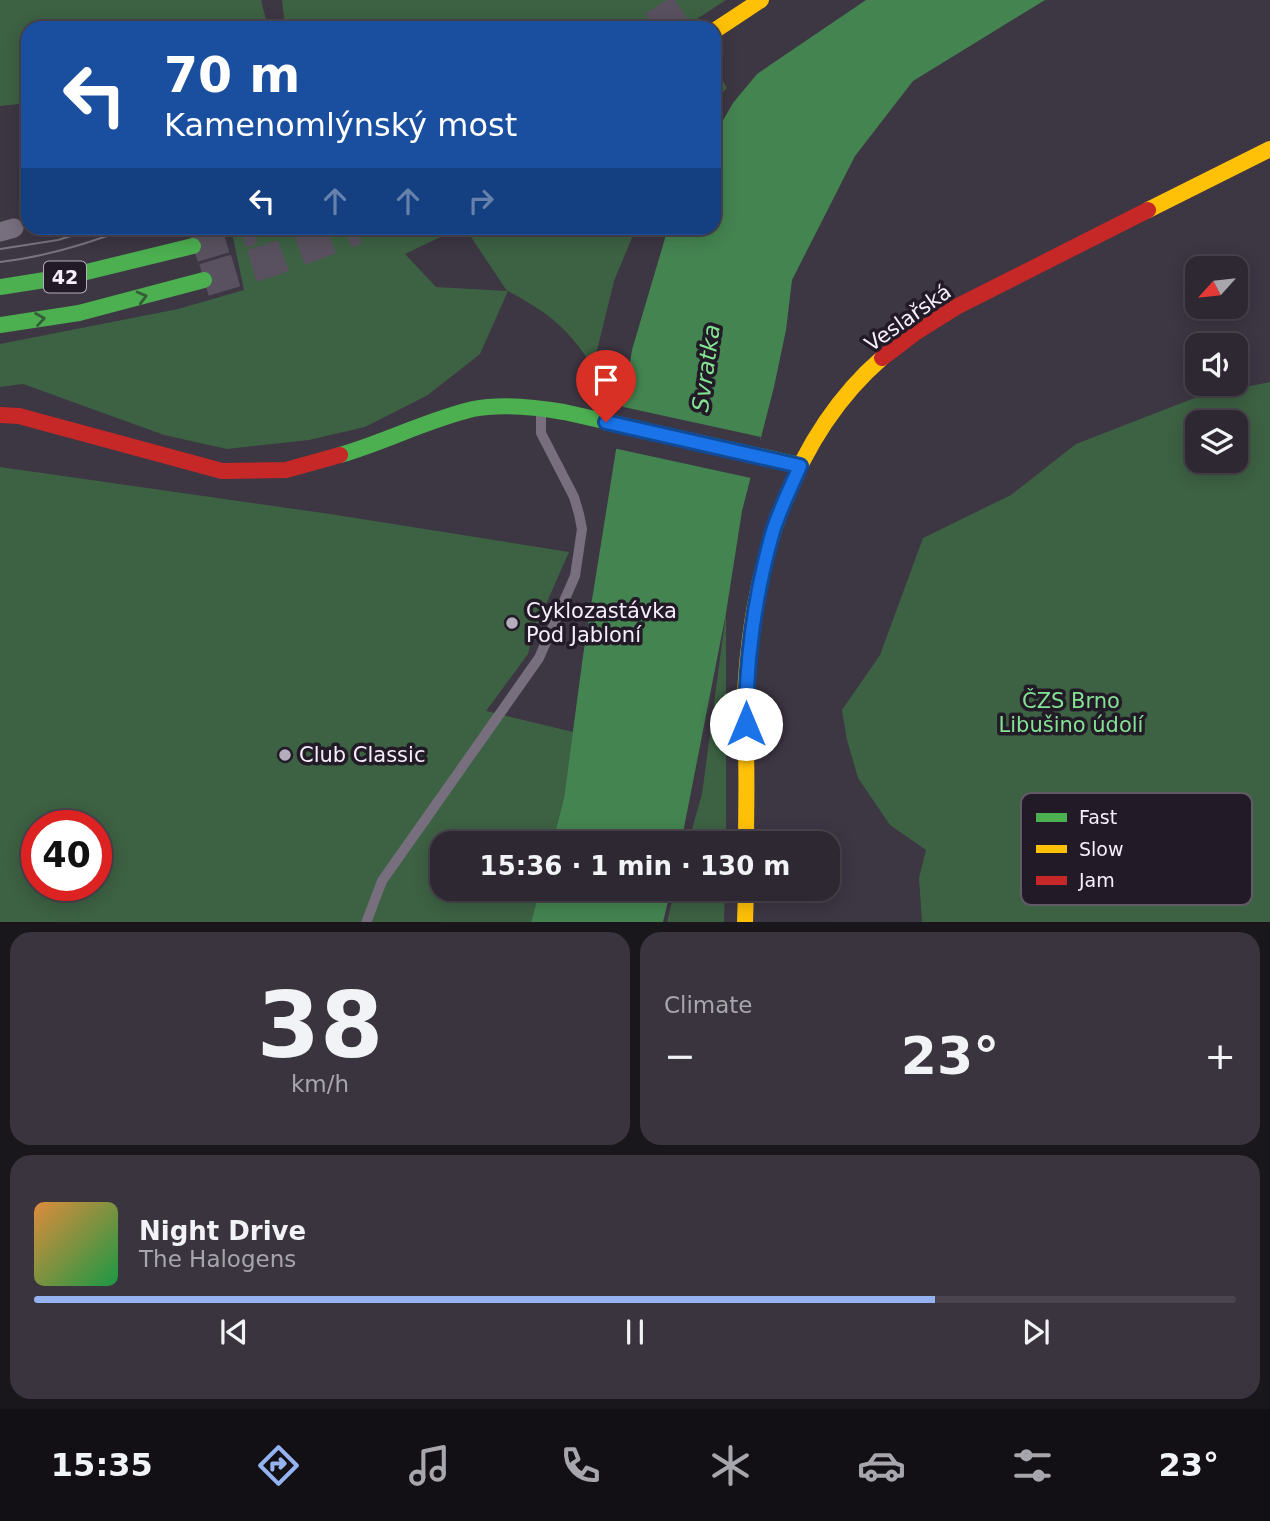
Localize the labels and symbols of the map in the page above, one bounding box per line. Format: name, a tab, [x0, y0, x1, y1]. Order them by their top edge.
north arrow	[1185, 256, 1248, 318]
road number: 42	[44, 262, 86, 292]
street label: Veslařská	[860, 280, 956, 356]
one-way arrow	[136, 291, 148, 305]
one-way arrow	[34, 312, 46, 327]
water label: Svratka	[687, 323, 725, 413]
pin	[576, 350, 636, 422]
place label: Cyklozastávka Pod Jabloní	[526, 599, 677, 647]
marker: Cyklozastávka Pod Jabloní	[504, 615, 520, 631]
position arrow	[709, 687, 783, 761]
park label: ČZS Brno Libušino údolí	[999, 688, 1145, 737]
place label: Club Classic	[299, 743, 425, 767]
marker: Club Classic	[277, 747, 293, 763]
legend	[1021, 793, 1252, 905]
text: Fast	[1079, 806, 1117, 828]
speed limit sign: 40	[21, 810, 112, 901]
text: Slow	[1079, 838, 1124, 860]
text: Jam	[1078, 869, 1115, 891]

